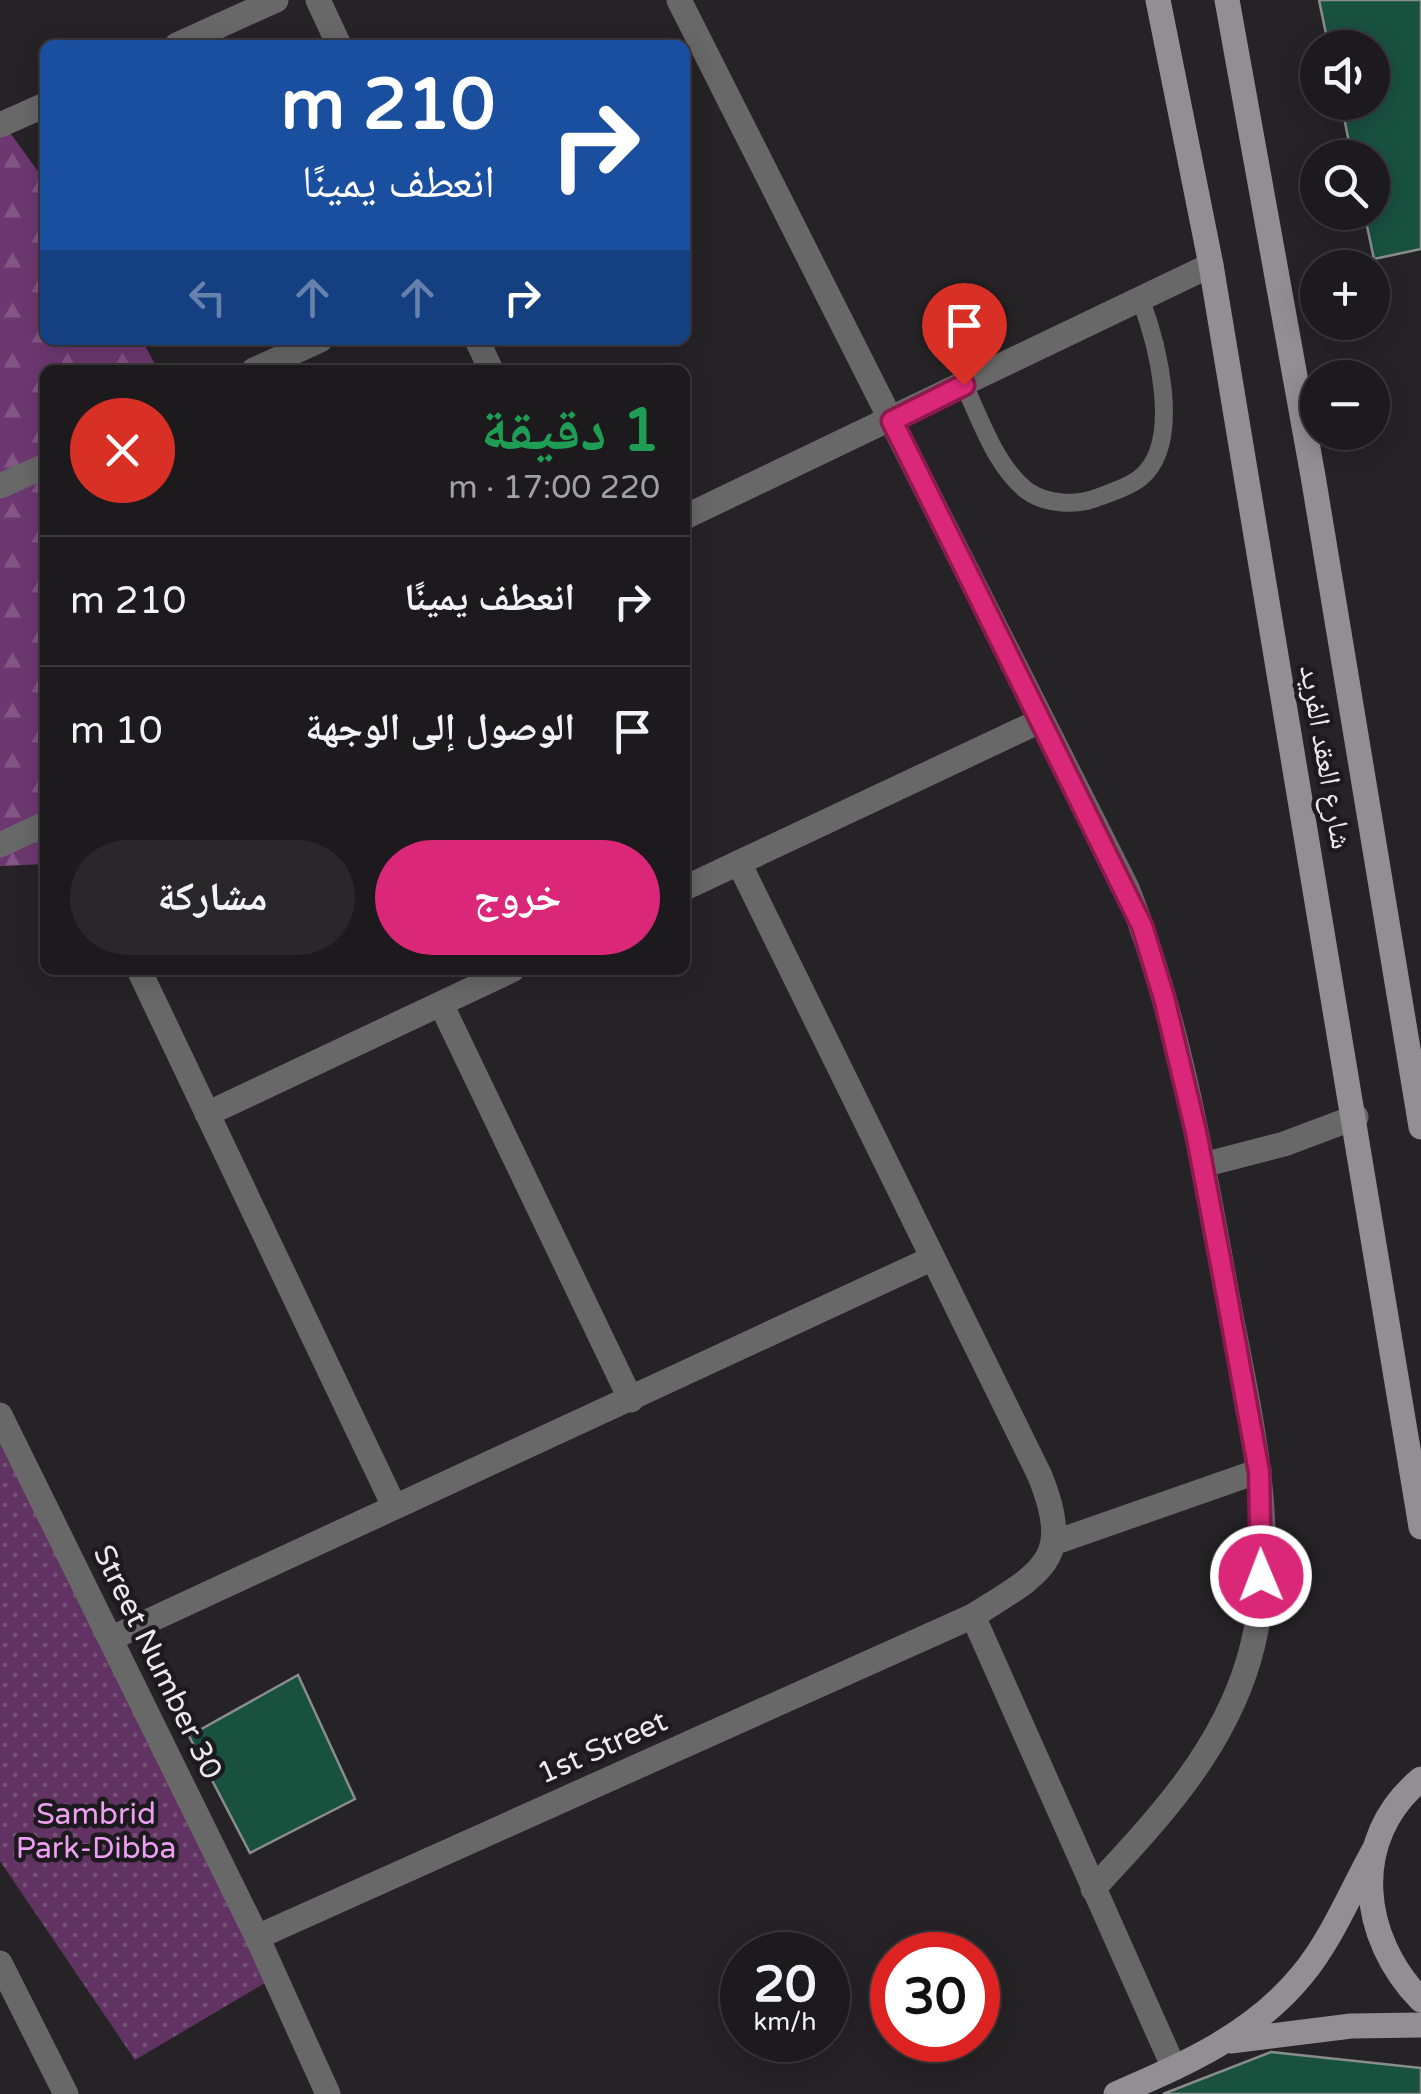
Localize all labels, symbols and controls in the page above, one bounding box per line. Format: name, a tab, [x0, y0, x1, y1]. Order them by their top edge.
map controls	[1300, 30, 1390, 450]
button: sound	[1300, 30, 1390, 120]
text: 210 m	[281, 64, 495, 148]
icon: right	[530, 80, 660, 210]
button: search	[1300, 140, 1390, 230]
text: انعطف يمينًا	[302, 156, 495, 210]
button: +	[1300, 250, 1390, 340]
icon: left	[180, 270, 235, 325]
icon: ahead	[285, 270, 340, 325]
icon: ahead	[390, 270, 445, 325]
icon: right	[495, 270, 550, 325]
pin	[922, 283, 1007, 386]
icon: arrive	[937, 298, 992, 353]
button: −	[1300, 360, 1390, 450]
text: 1 دقيقة	[481, 395, 660, 467]
button: close	[70, 398, 175, 503]
text: 220 m · 17:00	[448, 469, 660, 507]
icon: right	[605, 574, 660, 629]
text: انعطف يمينًا	[404, 575, 575, 621]
text: 210 m	[70, 578, 186, 624]
street label: شارع العقد الفريد	[1291, 662, 1360, 852]
icon: arrive	[605, 704, 660, 759]
text: الوصول إلى الوجهة	[305, 705, 575, 751]
text: 10 m	[70, 708, 163, 754]
button: مشاركة	[70, 840, 355, 955]
button: خروج	[375, 840, 660, 955]
position arrow	[1209, 1524, 1313, 1628]
street label: Street Number 30	[85, 1539, 230, 1785]
street label: 1st Street	[532, 1702, 673, 1792]
park label: Sambrid Park-Dibba	[16, 1796, 176, 1867]
speed limit sign: 30	[870, 1932, 1000, 2062]
text: 20	[754, 1955, 816, 2015]
text: km/h	[754, 2007, 816, 2037]

